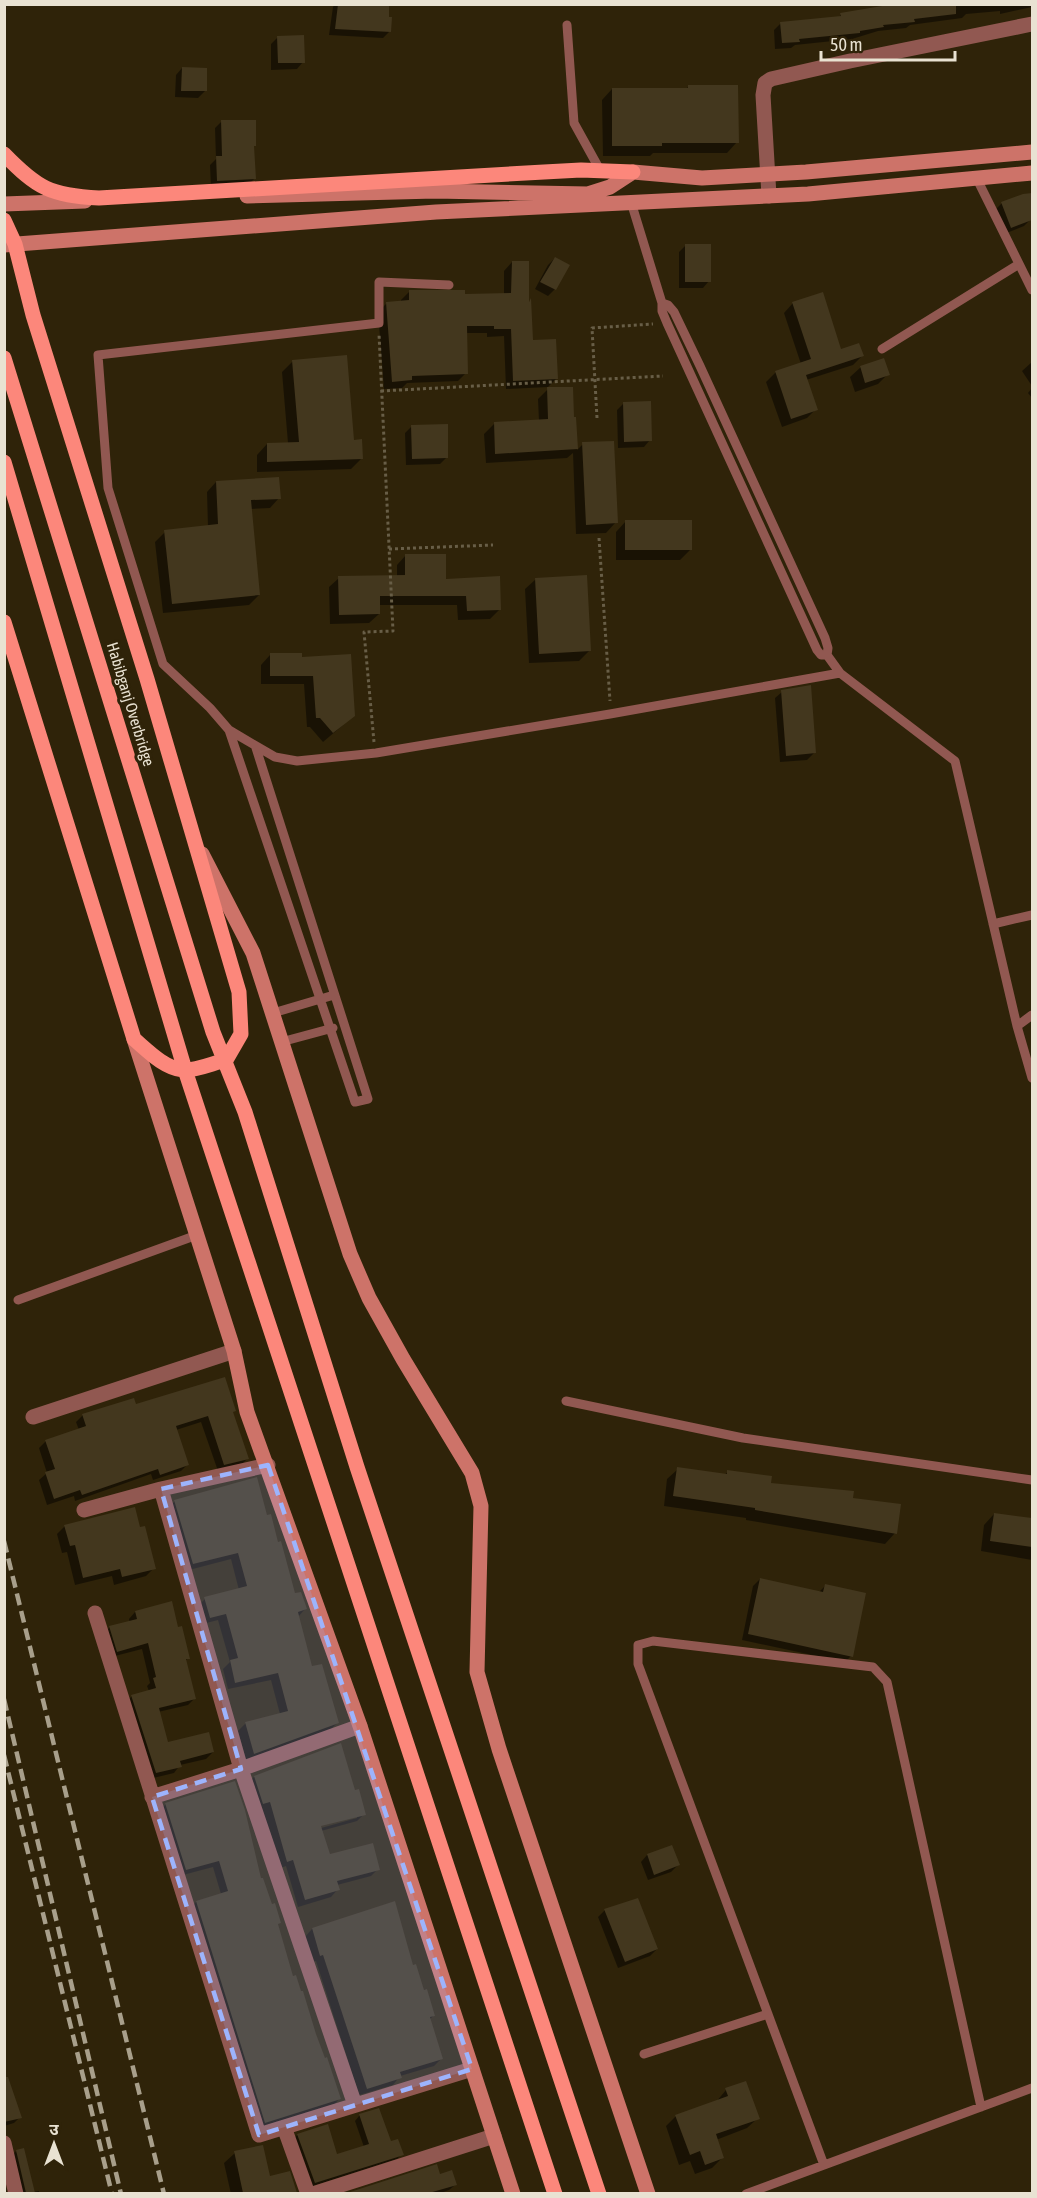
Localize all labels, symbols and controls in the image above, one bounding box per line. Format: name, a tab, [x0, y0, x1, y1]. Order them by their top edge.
scale bar	[821, 24, 954, 62]
text: 50 m	[830, 34, 862, 55]
street label: Habibganj Overbridge	[103, 640, 158, 768]
north arrow	[24, 2114, 84, 2174]
text: उ	[49, 2120, 59, 2138]

